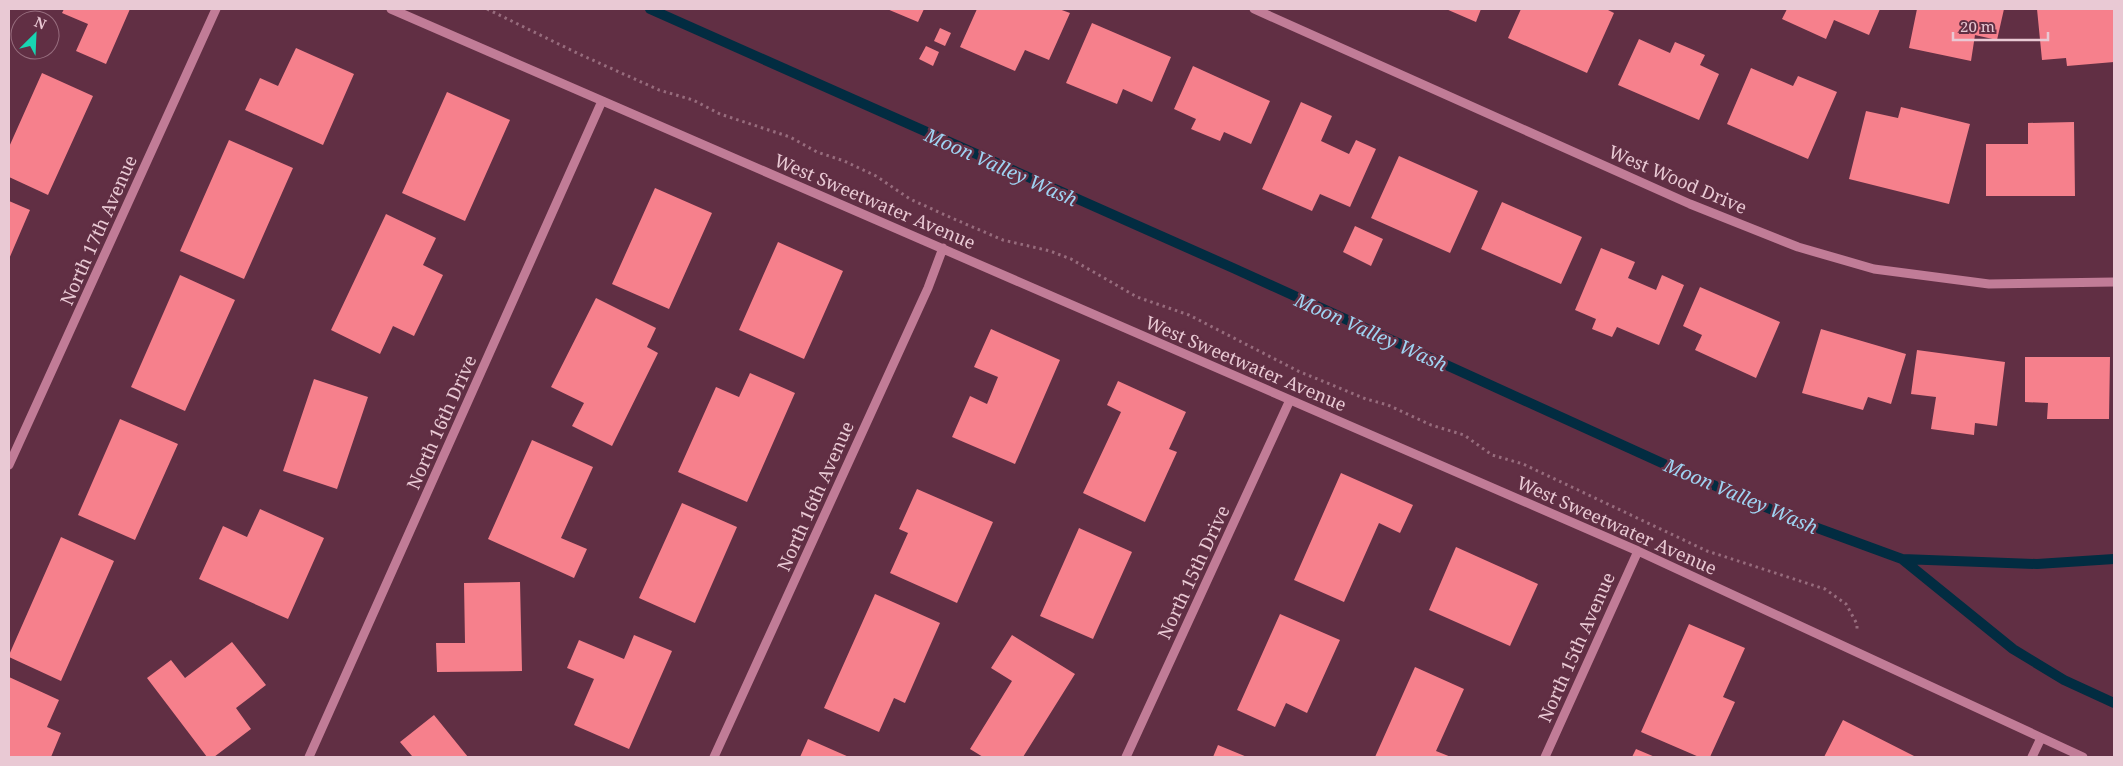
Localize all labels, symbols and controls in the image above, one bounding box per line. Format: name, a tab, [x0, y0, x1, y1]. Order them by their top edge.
north arrow	[10, 10, 60, 60]
scale bar	[1953, 10, 2048, 42]
text: N	[32, 12, 49, 34]
text: 20 m	[1960, 16, 1995, 36]
water label: Moon Valley Wash	[920, 121, 1082, 213]
street label: West Wood Drive	[1605, 139, 1751, 219]
street label: West Sweetwater Avenue	[771, 148, 979, 254]
street label: North 17th Avenue	[54, 151, 142, 309]
water label: Moon Valley Wash	[1290, 286, 1452, 378]
street label: West Sweetwater Avenue	[1142, 310, 1350, 416]
street label: North 16th Drive	[401, 351, 481, 493]
street label: North 16th Avenue	[771, 417, 859, 575]
water label: Moon Valley Wash	[1659, 451, 1822, 540]
street label: West Sweetwater Avenue	[1513, 470, 1721, 580]
street label: North 15th Drive	[1151, 501, 1235, 643]
street label: North 15th Avenue	[1532, 568, 1620, 726]

